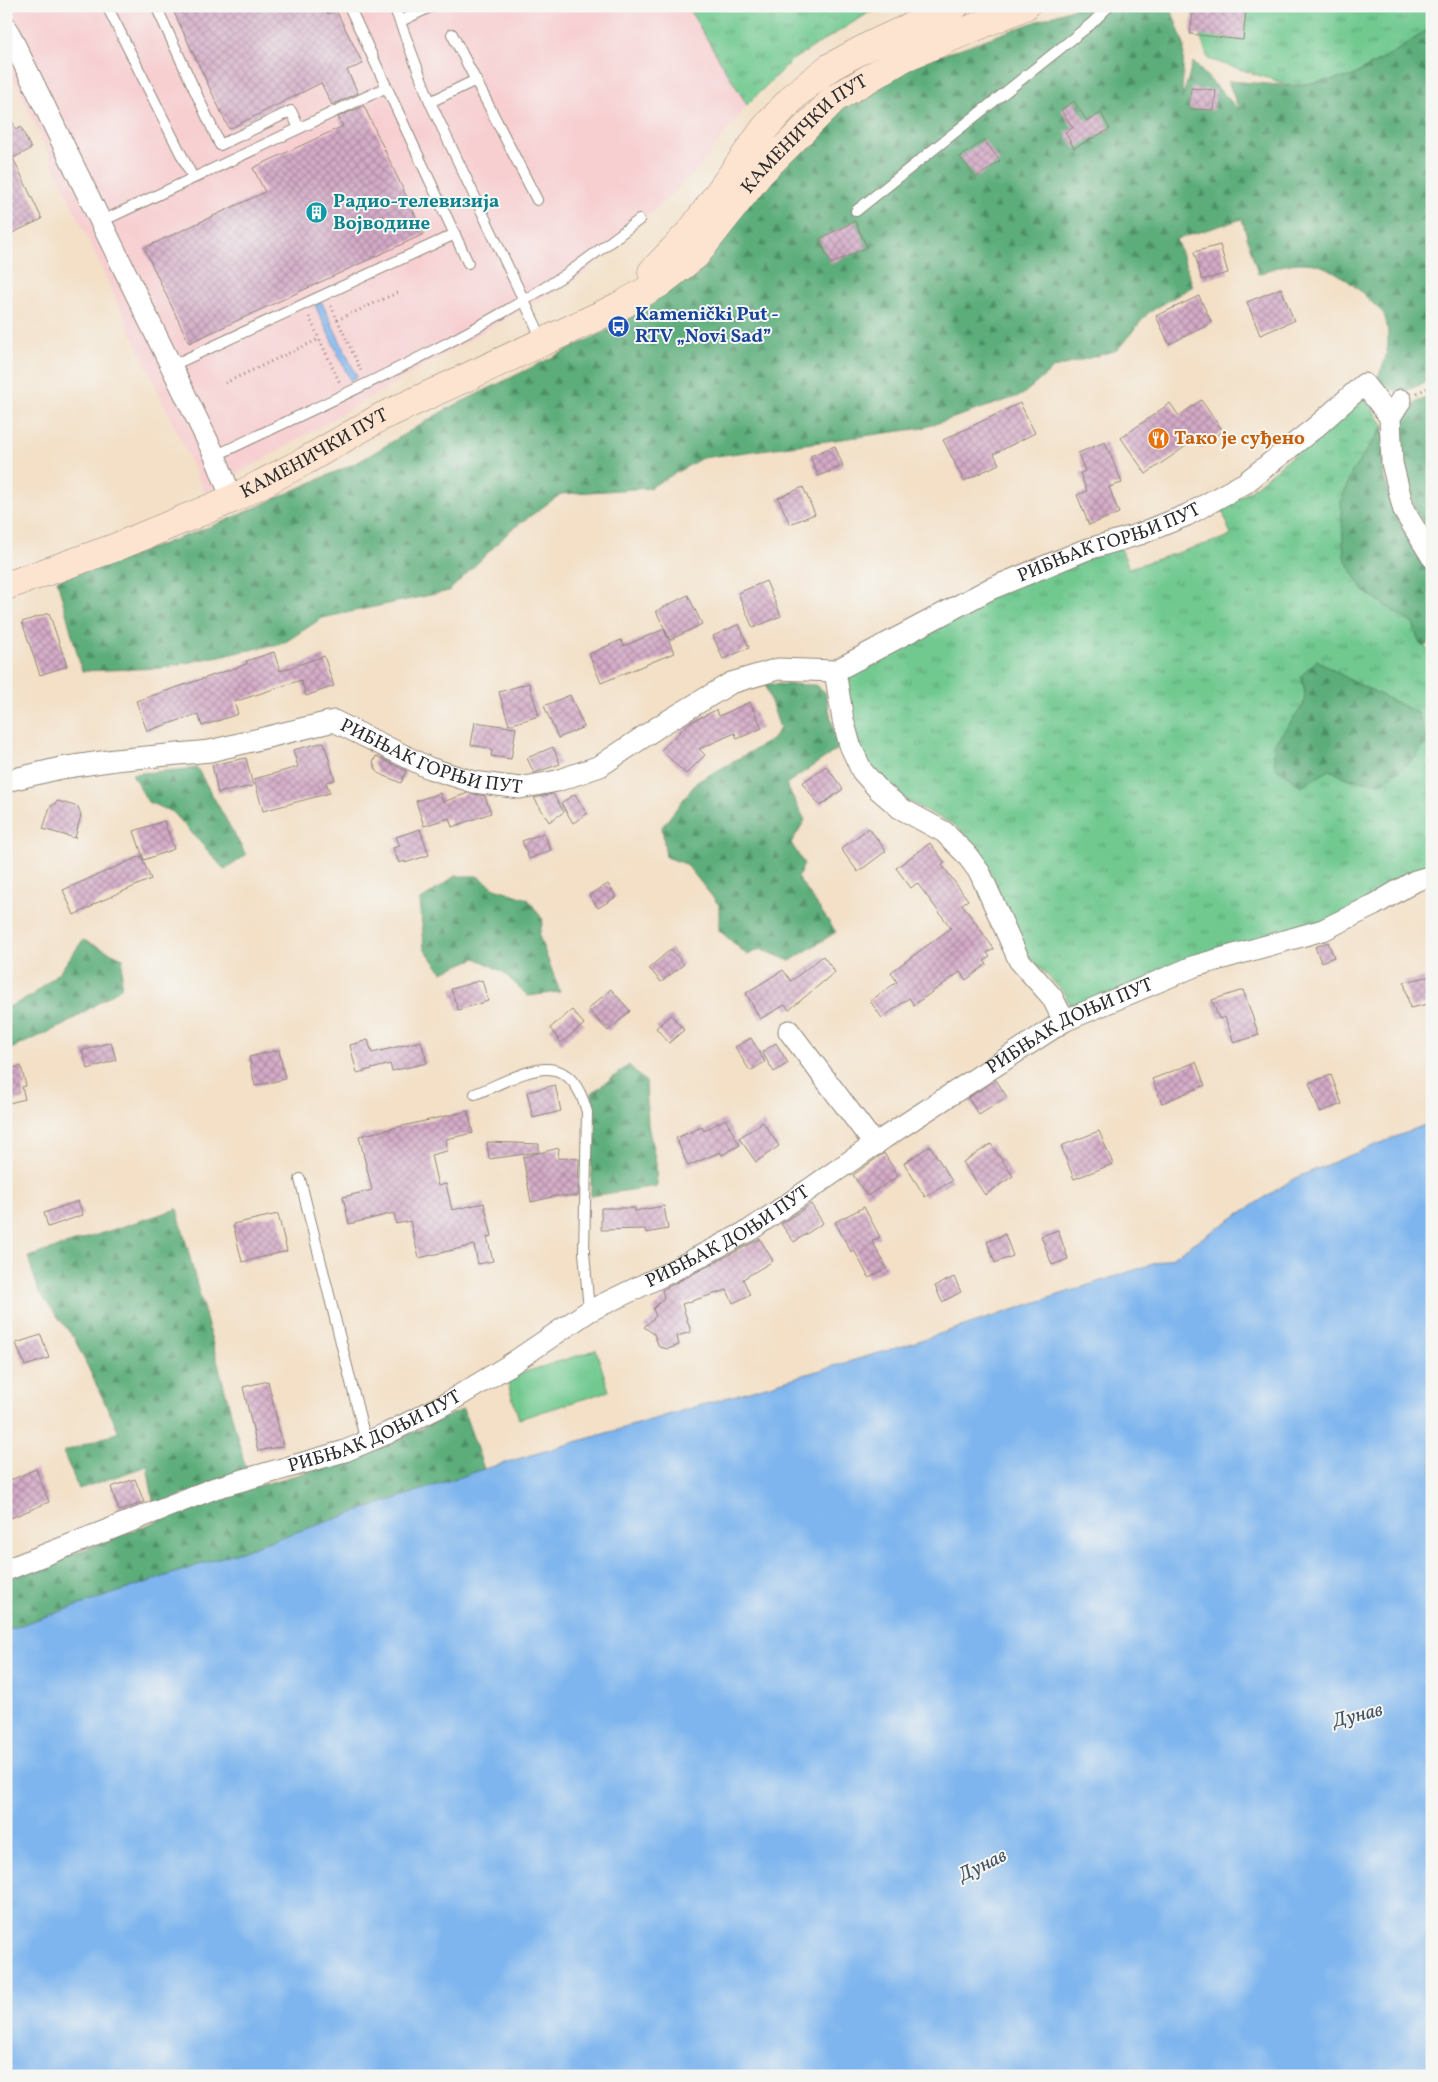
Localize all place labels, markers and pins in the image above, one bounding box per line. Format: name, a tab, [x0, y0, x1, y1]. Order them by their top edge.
place label: Радио-телевизија Војводине	[333, 189, 499, 237]
building icon: Радио-телевизија Војводине	[305, 201, 329, 225]
place label: Kamenički Put - RTV „Novi Sad”	[635, 302, 779, 350]
bus stop icon: Kamenički Put - RTV „Novi Sad”	[607, 314, 631, 338]
place label: Тако је суђено	[1174, 426, 1305, 452]
restaurant icon: Тако је суђено	[1146, 427, 1170, 451]

